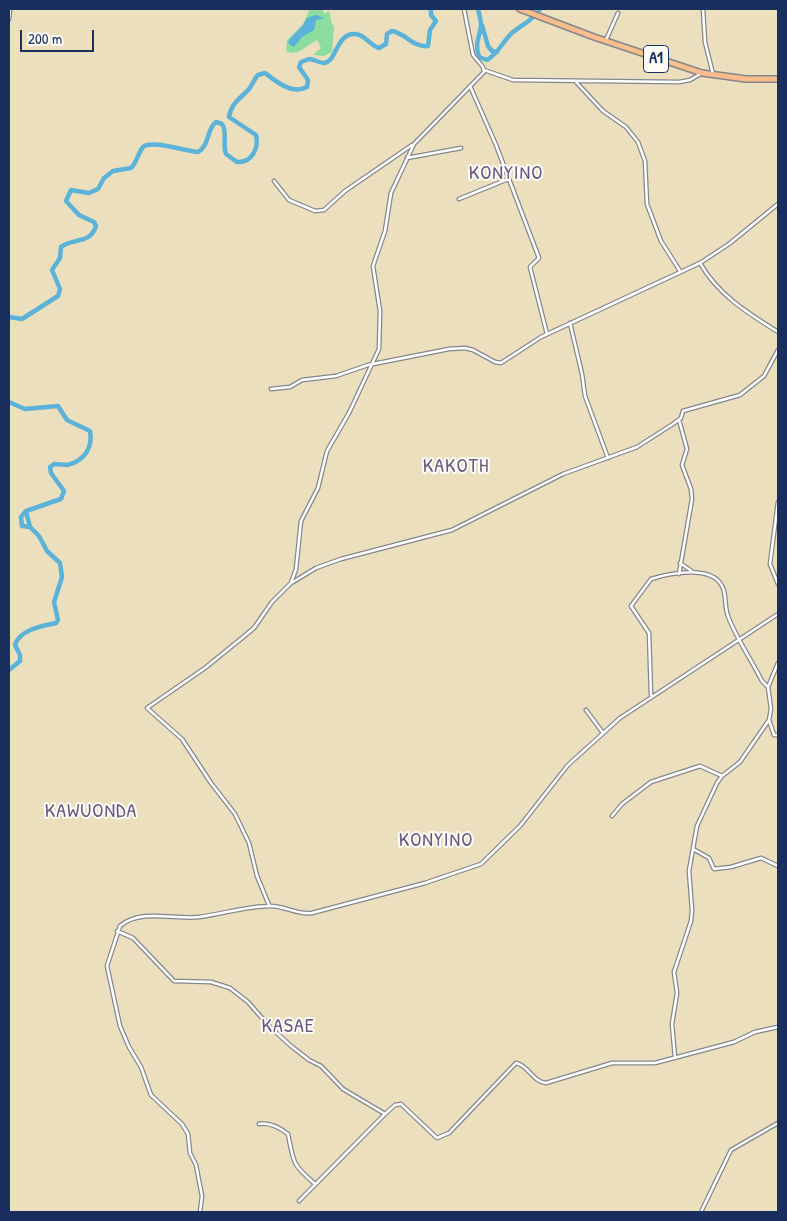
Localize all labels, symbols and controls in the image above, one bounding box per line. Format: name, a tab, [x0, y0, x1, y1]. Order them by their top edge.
scale bar	[22, 20, 96, 52]
text: 200 m	[28, 28, 62, 49]
road number: A1	[644, 46, 668, 72]
district label: KONYINO	[468, 162, 544, 186]
district label: KAKOTH	[422, 455, 490, 479]
district label: KAWUONDA	[44, 800, 138, 824]
district label: KONYINO	[398, 829, 474, 853]
district label: KASAE	[261, 1015, 315, 1039]

